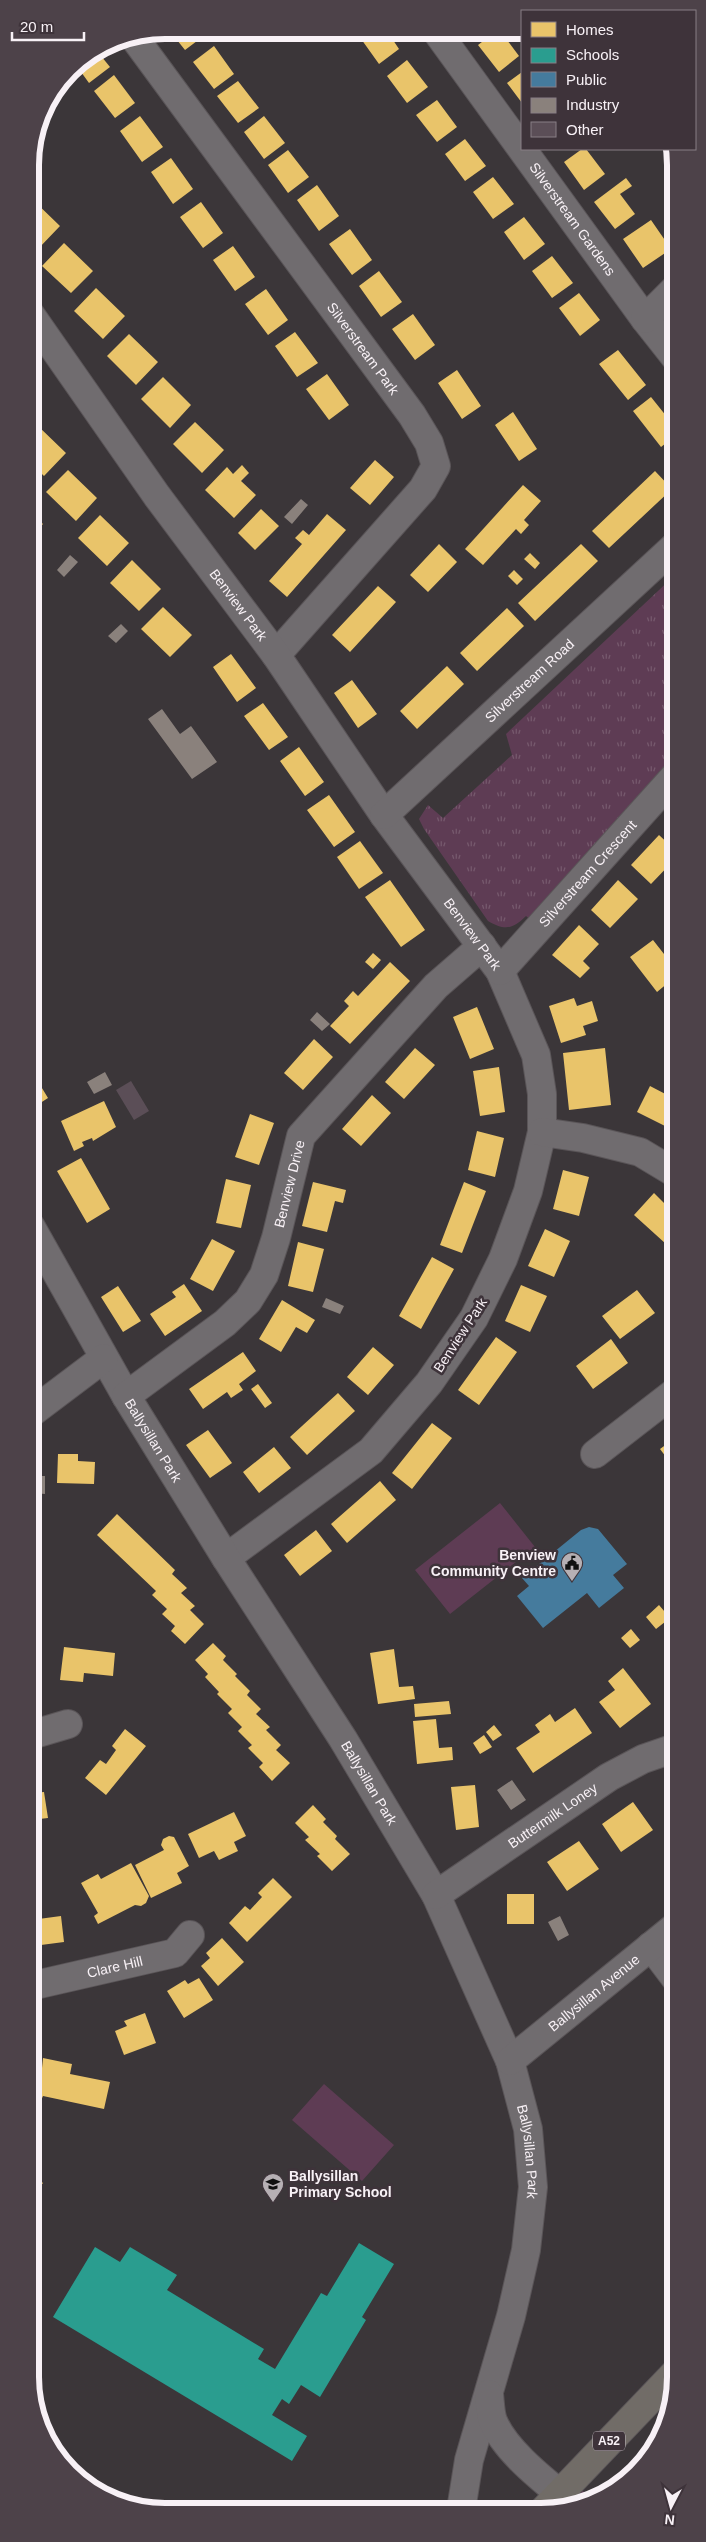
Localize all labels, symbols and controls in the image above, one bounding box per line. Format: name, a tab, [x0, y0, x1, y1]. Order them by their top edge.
scale bar	[12, 10, 85, 42]
legend	[521, 10, 696, 150]
text: 20 m	[20, 18, 53, 35]
text: Homes	[566, 21, 614, 38]
text: Schools	[566, 46, 619, 63]
text: Public	[566, 71, 607, 88]
text: Industry	[566, 96, 620, 113]
text: Other	[566, 121, 604, 138]
street label: Silverstream Gardens	[526, 159, 619, 279]
street label: Silverstream Park	[324, 299, 403, 399]
street label: Benview Park	[206, 566, 271, 645]
street label: Silverstream Road	[482, 636, 577, 726]
street label: Silverstream Crescent	[536, 817, 640, 930]
street label: Benview Park	[441, 895, 505, 974]
street label: Benview Drive	[271, 1138, 308, 1229]
street label: Benview Park	[430, 1294, 491, 1375]
street label: Ballysillan Park	[122, 1396, 186, 1486]
place label: Benview Community Centre	[431, 1547, 556, 1579]
public building icon: Benview Community Centre	[560, 1551, 584, 1582]
street label: Ballysillan Park	[338, 1738, 401, 1829]
street label: Buttermilk Loney	[505, 1780, 600, 1852]
street label: Ballysillan Avenue	[545, 1951, 643, 2035]
street label: Clare Hill	[85, 1953, 144, 1981]
street label: Ballysillan Park	[514, 2103, 541, 2201]
place label: Ballysillan Primary School	[289, 2168, 392, 2200]
school or university icon: Ballysillan Primary School	[261, 2172, 285, 2203]
road number: A52	[593, 2432, 625, 2450]
north arrow	[646, 2482, 696, 2532]
text: N	[664, 2511, 676, 2528]

